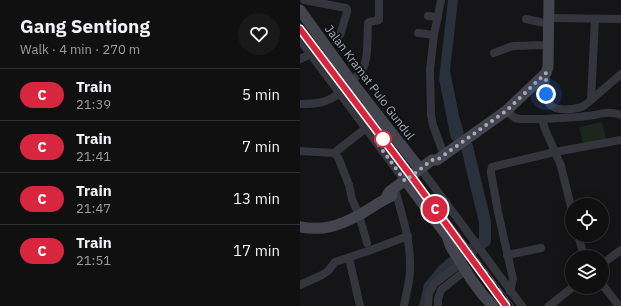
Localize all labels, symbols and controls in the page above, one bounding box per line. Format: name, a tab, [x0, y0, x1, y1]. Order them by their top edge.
button: heart	[238, 13, 280, 55]
text: Gang Sentiong	[20, 14, 150, 38]
street label: Jalan Kramat Pulo Gundul	[322, 22, 418, 142]
text: Walk · 4 min · 270 m	[20, 41, 140, 58]
text: Train	[76, 77, 112, 96]
your location	[536, 84, 556, 104]
text: 5 min	[242, 85, 280, 104]
text: C	[37, 86, 47, 104]
text: 21:39	[76, 96, 111, 113]
text: Train	[76, 129, 112, 148]
unlabelled marker	[374, 130, 392, 148]
text: 7 min	[242, 137, 280, 156]
text: C	[37, 138, 47, 156]
text: 21:41	[76, 148, 111, 165]
text: Train	[76, 181, 112, 200]
text: 13 min	[233, 189, 280, 208]
text: C	[37, 190, 47, 208]
line badge: C	[422, 196, 448, 222]
map controls	[565, 198, 609, 294]
button: locate	[565, 198, 609, 242]
text: 21:47	[76, 200, 111, 217]
text: C	[430, 200, 440, 218]
text: Train	[76, 233, 112, 252]
text: 17 min	[233, 241, 280, 260]
text: C	[37, 242, 47, 260]
button: layers	[565, 250, 609, 294]
text: 21:51	[76, 252, 111, 269]

